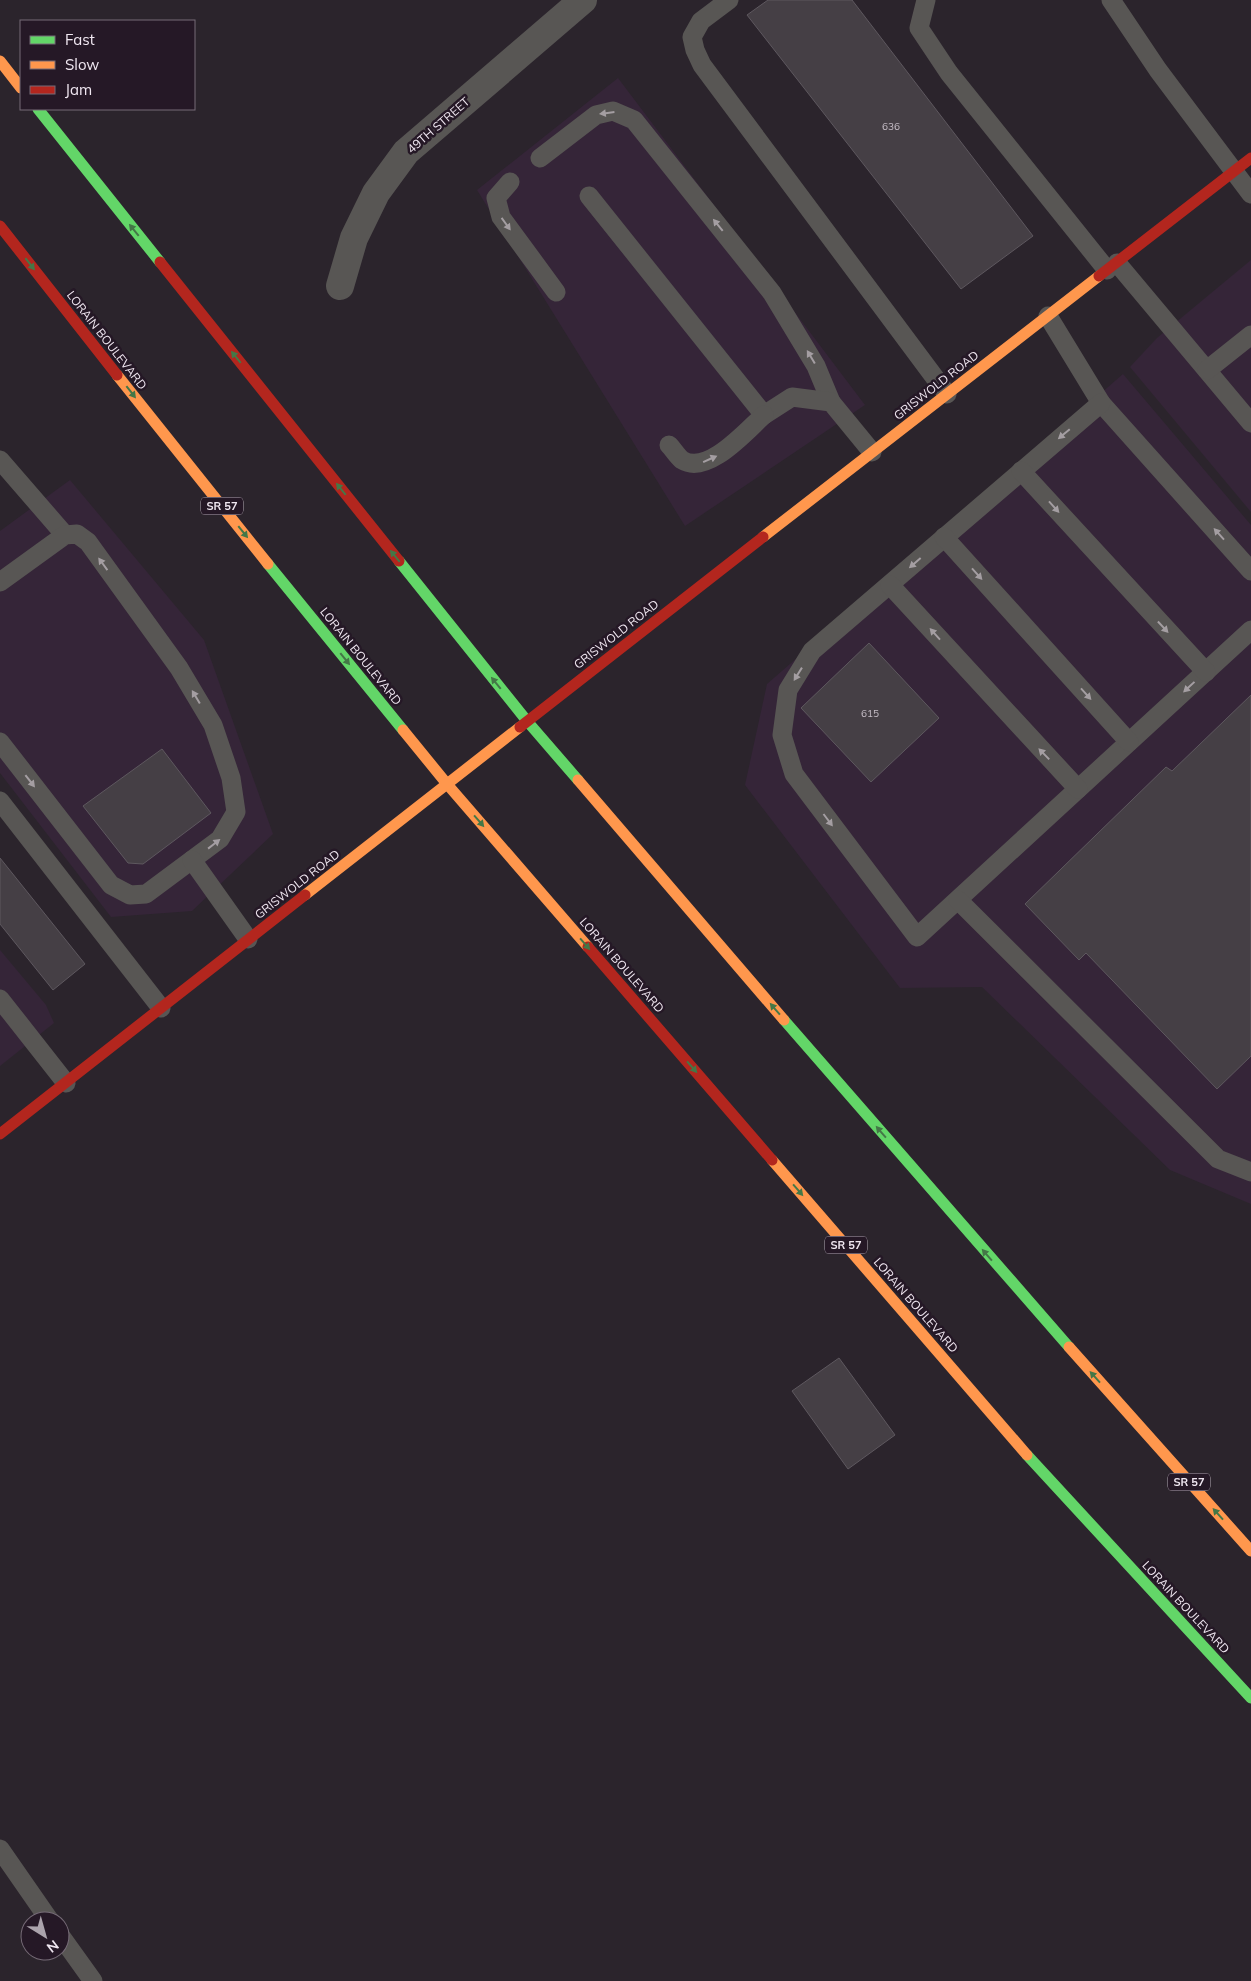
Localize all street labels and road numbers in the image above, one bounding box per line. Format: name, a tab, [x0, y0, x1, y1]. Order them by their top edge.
street label: 49TH STREET	[404, 93, 473, 156]
street label: LORAIN BOULEVARD	[64, 288, 150, 392]
street label: GRISWOLD ROAD	[891, 347, 982, 423]
road number: SR 57	[201, 498, 243, 514]
street label: GRISWOLD ROAD	[571, 596, 662, 672]
street label: LORAIN BOULEVARD	[317, 604, 405, 708]
street label: GRISWOLD ROAD	[252, 846, 343, 922]
street label: LORAIN BOULEVARD	[577, 914, 667, 1016]
road number: SR 57	[825, 1236, 867, 1254]
street label: LORAIN BOULEVARD	[871, 1254, 961, 1356]
road number: SR 57	[1168, 1474, 1210, 1490]
street label: LORAIN BOULEVARD	[1139, 1558, 1233, 1656]

